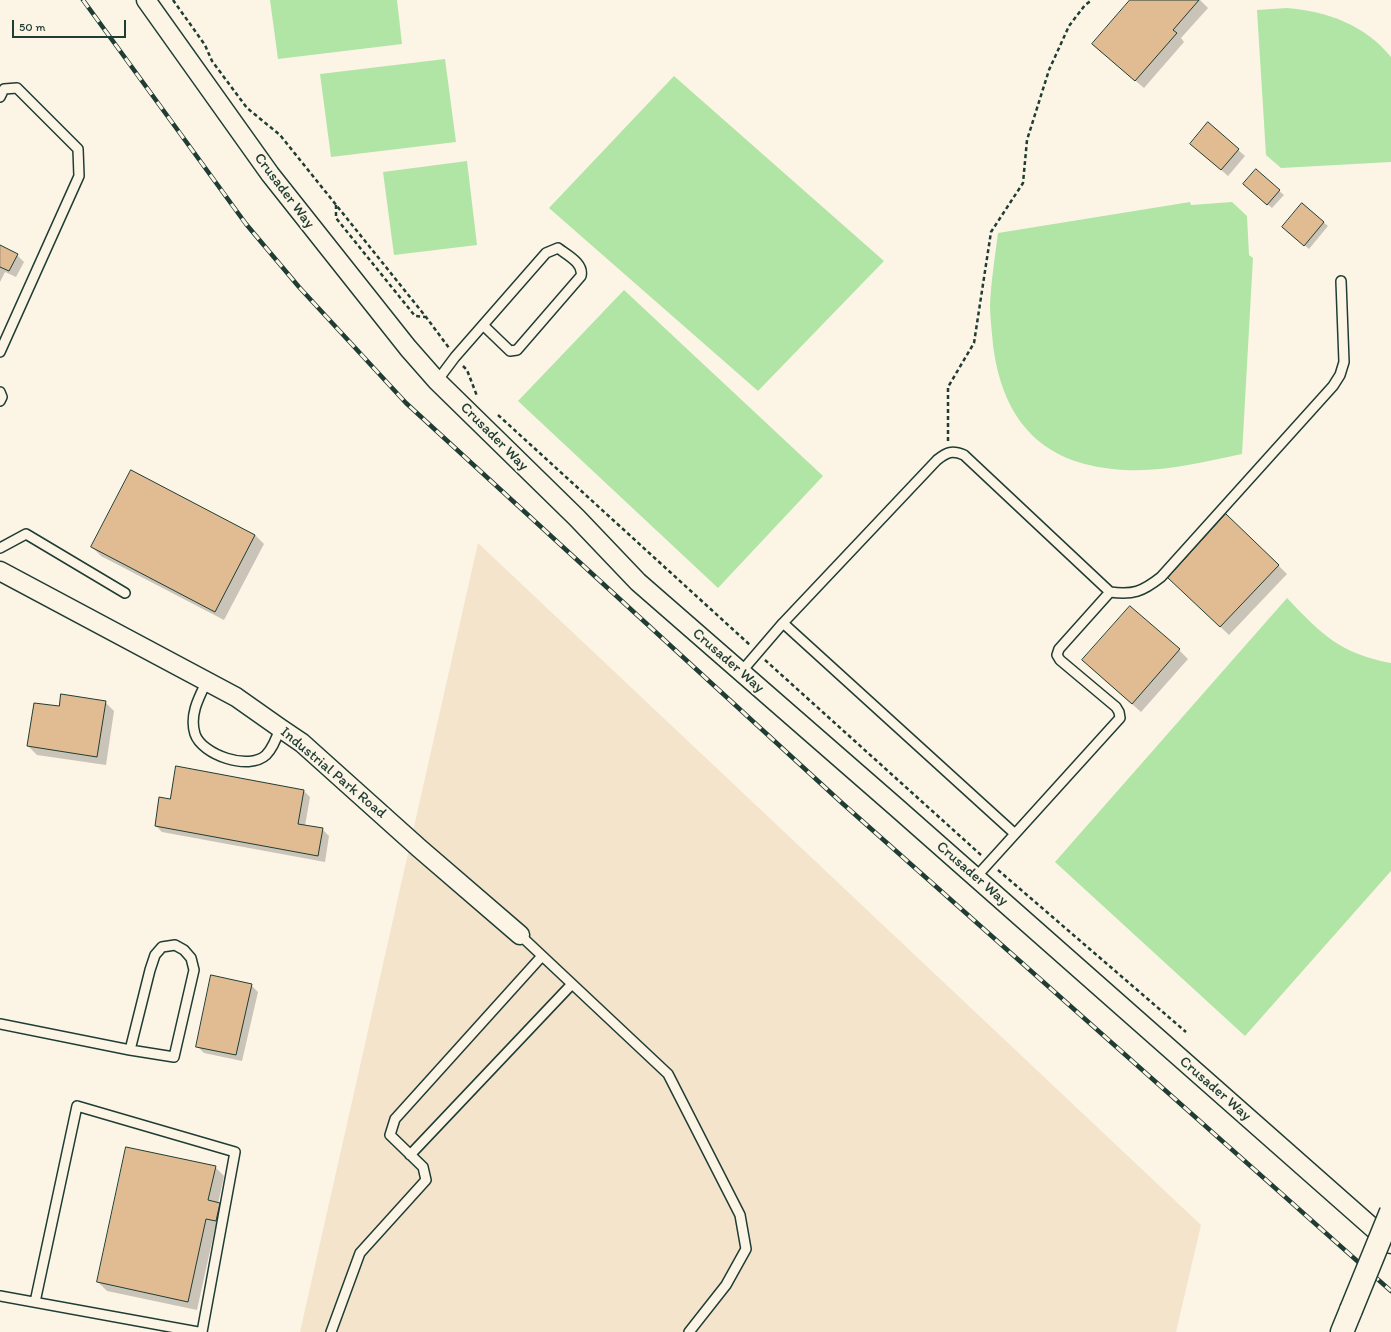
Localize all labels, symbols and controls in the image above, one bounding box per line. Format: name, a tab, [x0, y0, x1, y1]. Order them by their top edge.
scale bar	[14, 12, 128, 38]
text: 50 m	[19, 20, 45, 34]
street label: Crusader Way	[250, 150, 318, 232]
street label: Crusader Way	[456, 399, 532, 475]
street label: Crusader Way	[688, 625, 768, 697]
street label: Industrial Park Road	[276, 723, 390, 823]
street label: Crusader Way	[932, 838, 1012, 910]
street label: Crusader Way	[1175, 1053, 1255, 1125]

